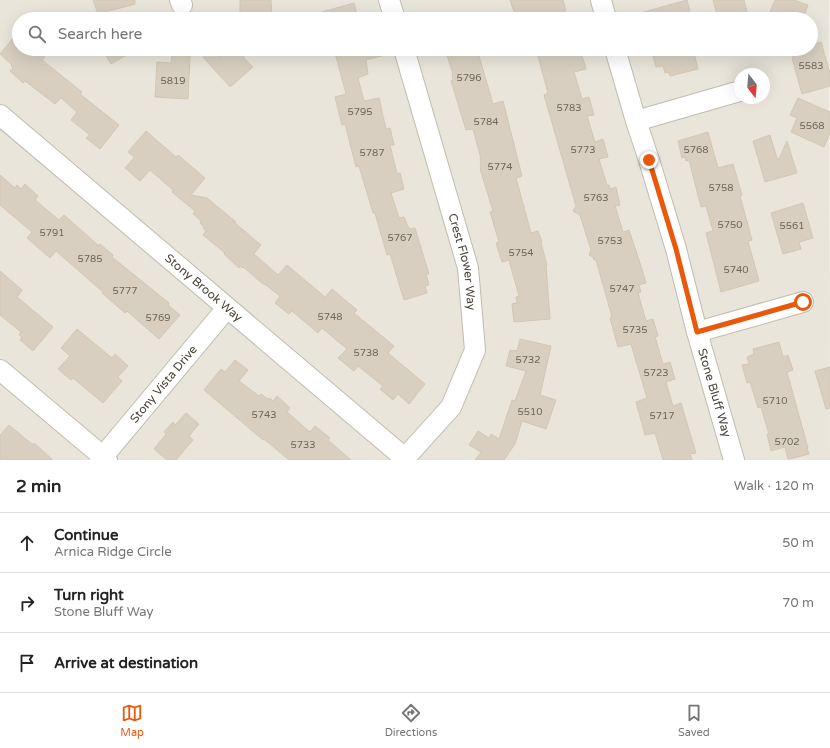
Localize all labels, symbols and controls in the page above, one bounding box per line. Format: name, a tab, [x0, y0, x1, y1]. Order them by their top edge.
search box	[12, 12, 818, 56]
icon: search	[26, 23, 48, 45]
text: Search here	[58, 25, 142, 43]
house number: 5583	[798, 60, 824, 72]
north arrow	[734, 68, 770, 104]
house number: 5796	[456, 72, 482, 84]
house number: 5819	[160, 75, 186, 87]
house number: 5783	[556, 102, 582, 114]
house number: 5795	[347, 106, 373, 118]
house number: 5784	[473, 116, 499, 128]
house number: 5568	[799, 120, 825, 132]
house number: 5773	[570, 144, 596, 156]
house number: 5768	[683, 144, 709, 156]
house number: 5787	[359, 147, 385, 159]
route end	[640, 151, 658, 169]
house number: 5774	[487, 161, 513, 173]
house number: 5758	[708, 182, 734, 194]
house number: 5763	[583, 192, 609, 204]
street label: Crest Flower Way	[445, 212, 479, 311]
house number: 5750	[717, 219, 743, 231]
house number: 5561	[779, 220, 805, 232]
house number: 5791	[39, 227, 65, 239]
house number: 5767	[387, 232, 413, 244]
house number: 5753	[597, 235, 623, 247]
house number: 5754	[508, 247, 534, 259]
street label: Stony Brook Way	[162, 251, 246, 325]
house number: 5785	[77, 253, 103, 265]
house number: 5740	[723, 264, 749, 276]
house number: 5747	[609, 283, 635, 295]
house number: 5777	[112, 285, 138, 297]
route start	[794, 293, 812, 311]
house number: 5748	[317, 311, 343, 323]
house number: 5769	[145, 312, 171, 324]
house number: 5735	[622, 324, 648, 336]
street label: Stony Vista Drive	[127, 342, 200, 426]
house number: 5738	[353, 347, 379, 359]
street label: Stone Bluff Way	[695, 347, 734, 439]
house number: 5732	[515, 354, 541, 366]
house number: 5723	[643, 367, 669, 379]
house number: 5710	[762, 395, 788, 407]
house number: 5510	[517, 406, 543, 418]
house number: 5743	[251, 409, 277, 421]
house number: 5717	[649, 410, 675, 422]
house number: 5702	[774, 436, 800, 448]
house number: 5733	[290, 439, 316, 451]
text: 2 min	[16, 476, 61, 497]
text: Walk · 120 m	[734, 478, 814, 494]
text: Continue	[54, 526, 118, 544]
icon: ahead	[16, 532, 38, 554]
text: 50 m	[782, 535, 814, 551]
text: Arnica Ridge Circle	[54, 544, 172, 560]
text: Turn right	[54, 586, 124, 604]
icon: right	[16, 592, 38, 614]
text: 70 m	[782, 595, 814, 611]
text: Stone Bluff Way	[54, 604, 153, 620]
icon: arrive	[16, 652, 38, 674]
text: Arrive at destination	[54, 654, 198, 672]
tab: Map	[120, 702, 144, 739]
tab: Directions	[385, 702, 437, 739]
tab: Saved	[678, 702, 710, 739]

